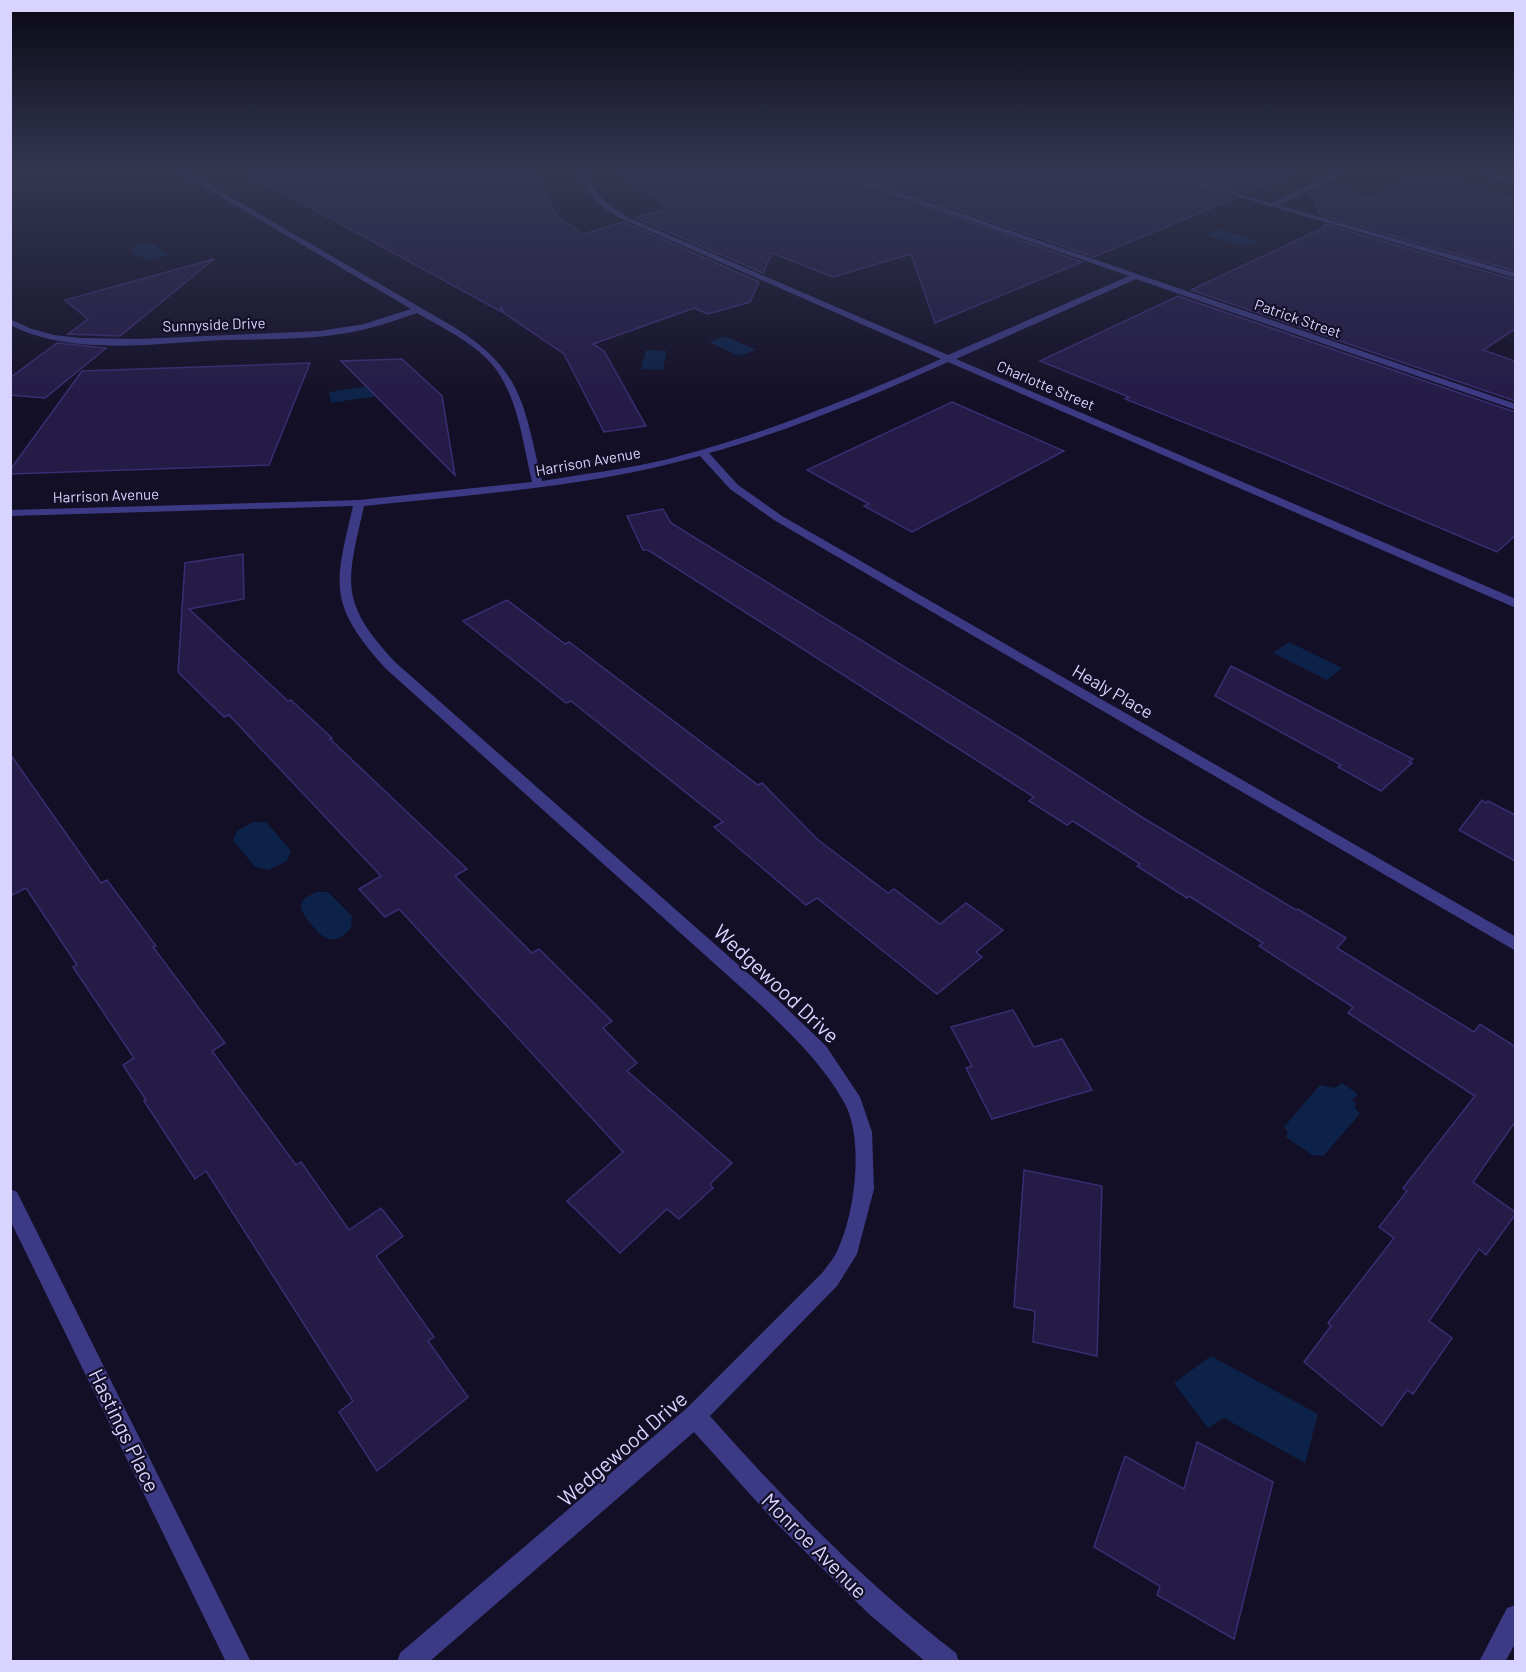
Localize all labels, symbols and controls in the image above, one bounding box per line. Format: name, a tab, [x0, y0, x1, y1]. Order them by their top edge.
street label: Patrick Street	[1252, 295, 1344, 341]
street label: Sunnyside Drive	[162, 313, 266, 335]
street label: Charlotte Street	[994, 356, 1098, 414]
street label: Harrison Avenue	[534, 443, 642, 479]
street label: Harrison Avenue	[53, 484, 159, 506]
street label: Healy Place	[1069, 659, 1157, 723]
street label: Wedgewood Drive	[709, 918, 845, 1048]
street label: Hastings Place	[84, 1364, 166, 1496]
street label: Wedgewood Drive	[553, 1385, 691, 1511]
street label: Monroe Avenue	[757, 1487, 873, 1603]

